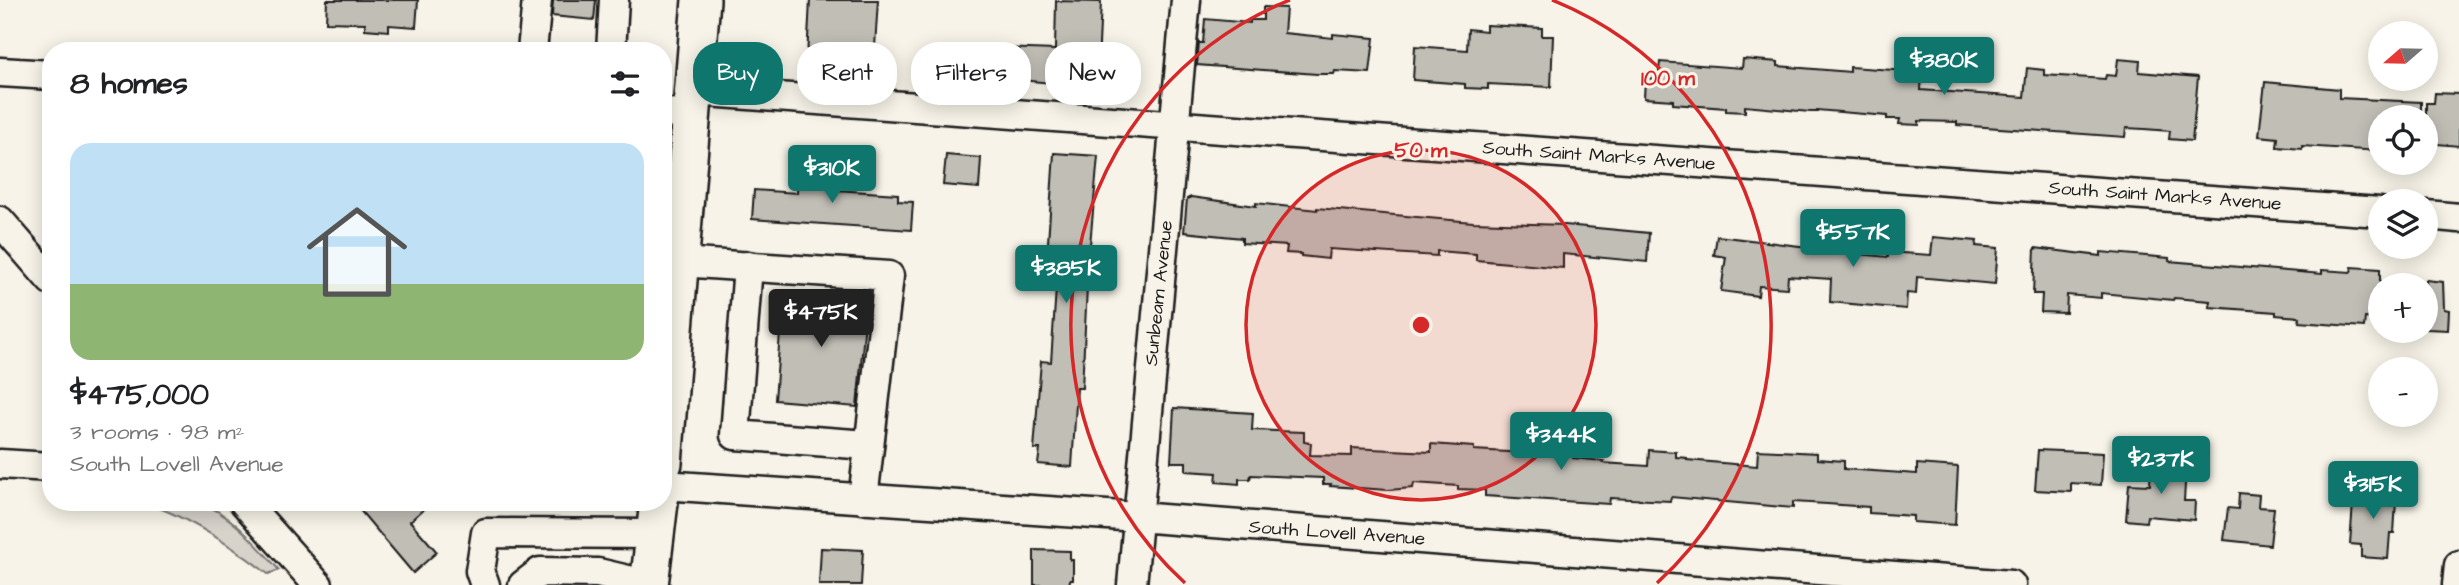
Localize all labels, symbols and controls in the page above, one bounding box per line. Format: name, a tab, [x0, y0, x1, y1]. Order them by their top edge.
north arrow	[2368, 21, 2438, 91]
map controls	[2368, 21, 2438, 427]
pin: $380K	[1895, 38, 1993, 97]
chip: Buy	[693, 42, 783, 105]
chip: Rent	[797, 42, 897, 105]
chip: Filters	[911, 42, 1031, 105]
chip: New	[1045, 42, 1141, 105]
text: $380K	[1910, 44, 1978, 76]
text: 8 homes	[70, 63, 188, 105]
text: 100 m	[1641, 64, 1696, 93]
icon: filters	[606, 65, 644, 103]
button: locate	[2368, 105, 2438, 175]
street label: South Saint Marks Avenue	[1482, 134, 1716, 178]
text: 50 m	[1395, 136, 1448, 165]
pin: $310K	[783, 146, 881, 205]
text: $310K	[804, 152, 860, 184]
street label: South Saint Marks Avenue	[2048, 174, 2282, 218]
icon: home	[294, 189, 420, 315]
button: layers	[2368, 189, 2438, 259]
pin: $557K	[1804, 210, 1902, 269]
text: $557K	[1816, 216, 1890, 248]
street label: Sunbeam Avenue	[1138, 219, 1180, 367]
pin: $385K	[1017, 246, 1115, 305]
text: $385K	[1031, 252, 1101, 284]
button: +	[2368, 273, 2438, 343]
pin: $475K	[772, 290, 870, 349]
text: $475K	[785, 296, 857, 328]
centre of rings	[1409, 313, 1433, 337]
button: −	[2368, 357, 2438, 427]
text: $475,000	[70, 374, 209, 416]
pin: $344K	[1512, 412, 1610, 472]
text: 3 rooms · 98 m²	[70, 416, 244, 448]
text: $344K	[1526, 419, 1596, 451]
pin: $237K	[2112, 436, 2210, 496]
text: $237K	[2128, 443, 2194, 475]
text: South Lovell Avenue	[70, 448, 284, 480]
pin: $315K	[2324, 462, 2422, 521]
text: $315K	[2344, 468, 2402, 500]
street label: South Lovell Avenue	[1248, 513, 1426, 553]

